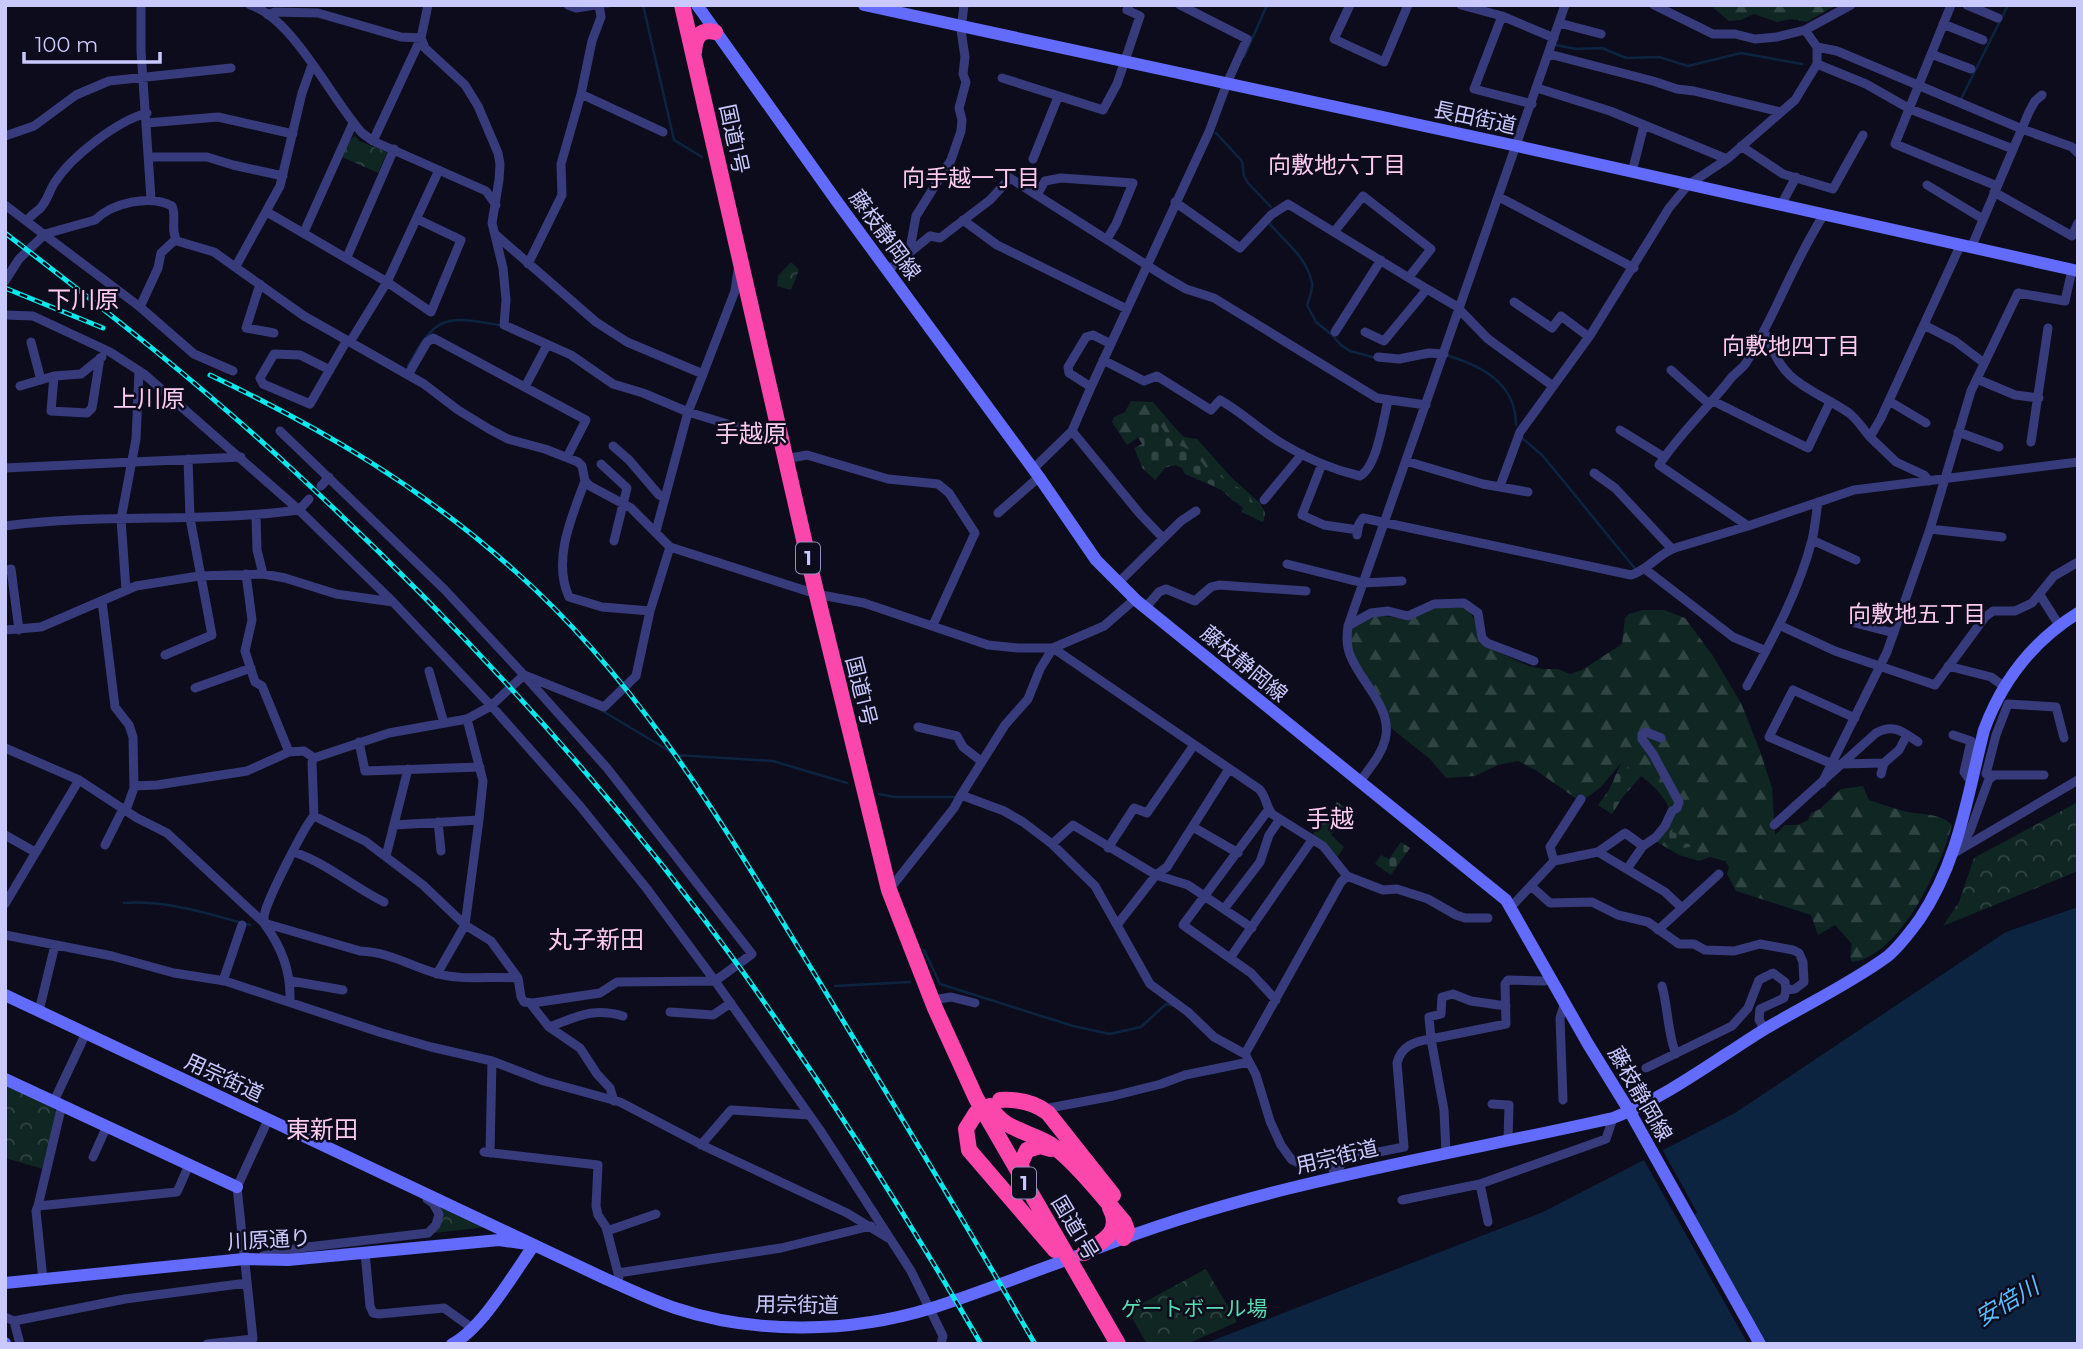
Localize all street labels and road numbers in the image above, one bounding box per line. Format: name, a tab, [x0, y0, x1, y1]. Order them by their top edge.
street label: 長田街道	[1431, 97, 1519, 138]
street label: 国道1号	[715, 102, 754, 176]
street label: 藤枝静岡線	[844, 185, 926, 285]
road number: 1	[796, 542, 820, 573]
street label: 藤枝静岡線	[1196, 620, 1293, 707]
street label: 国道1号	[841, 654, 882, 728]
street label: 藤枝静岡線	[1603, 1042, 1678, 1145]
street label: 用宗街道	[181, 1048, 268, 1107]
street label: 用宗街道	[1293, 1135, 1381, 1178]
road number: 1	[1012, 1168, 1036, 1198]
street label: 国道1号	[1047, 1191, 1104, 1264]
street label: 川原通り	[226, 1225, 312, 1254]
street label: 用宗街道	[755, 1291, 839, 1318]

